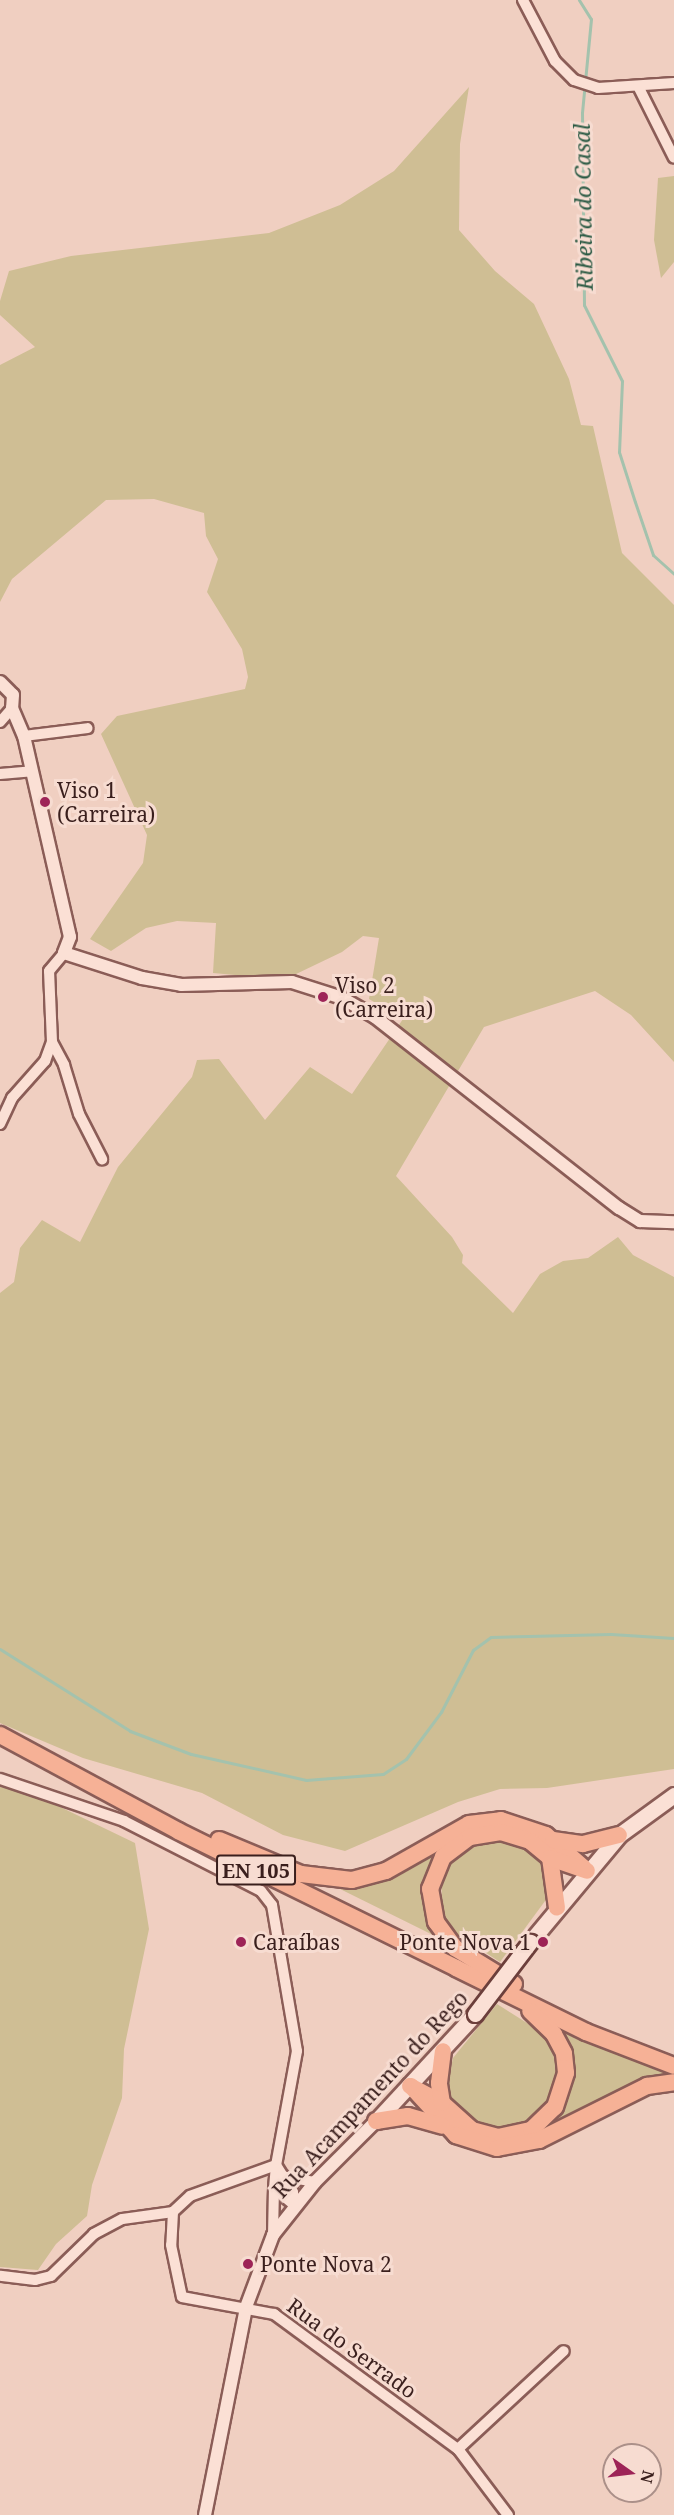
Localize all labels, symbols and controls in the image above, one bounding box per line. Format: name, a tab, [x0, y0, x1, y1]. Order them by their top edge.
water label: Ribeira do Casal	[568, 123, 598, 291]
place label: Viso 1 (Carreira)	[57, 777, 155, 827]
marker: Viso 1 (Carreira)	[38, 795, 52, 809]
place label: Viso 2 (Carreira)	[335, 972, 433, 1022]
marker: Viso 2 (Carreira)	[316, 990, 330, 1004]
road number: EN 105	[216, 1853, 296, 1887]
place label: Caraíbas	[253, 1929, 340, 1955]
place label: Ponte Nova 1	[399, 1929, 531, 1955]
marker: Caraíbas	[234, 1935, 248, 1949]
marker: Ponte Nova 1	[536, 1935, 550, 1949]
street label: Rua Acampamento do Rego	[267, 1985, 473, 2203]
place label: Ponte Nova 2	[260, 2251, 392, 2277]
marker: Ponte Nova 2	[241, 2257, 255, 2271]
street label: Rua do Serrado	[282, 2293, 422, 2403]
north arrow	[602, 2443, 662, 2503]
text: N	[635, 2468, 660, 2486]

